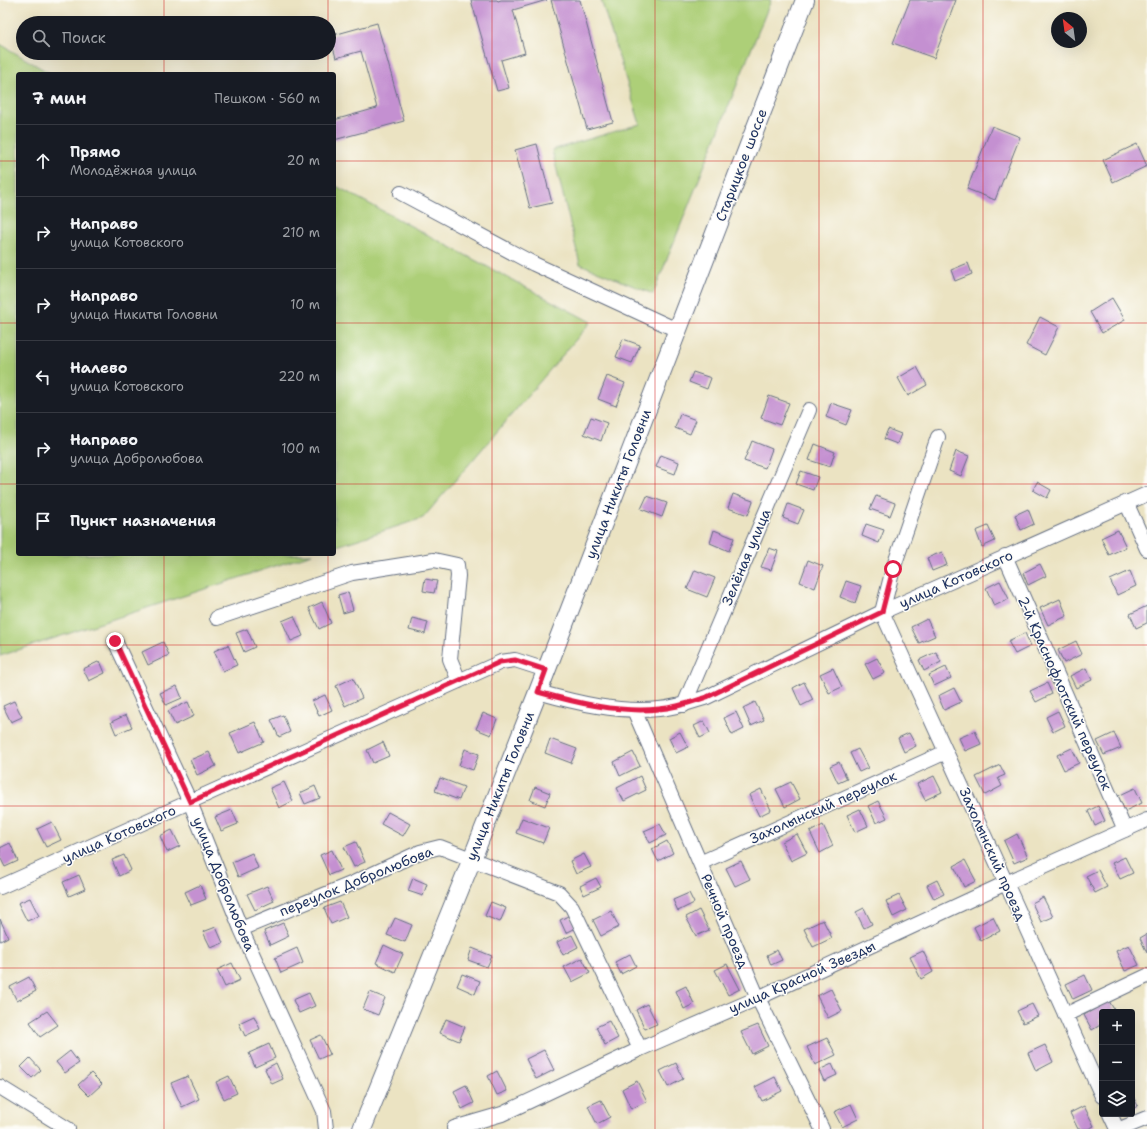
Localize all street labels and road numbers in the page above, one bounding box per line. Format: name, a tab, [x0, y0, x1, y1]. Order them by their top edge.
street label: Старицкое шоссе	[711, 106, 771, 224]
street label: улица Никиты Головни	[581, 406, 655, 562]
street label: Зелёная улица	[718, 506, 775, 608]
street label: улица Котовского	[896, 546, 1016, 612]
street label: 2-й Краснофлотский переулок	[1014, 593, 1116, 793]
street label: улица Никиты Головни	[462, 709, 538, 863]
street label: Захолынский переулок	[747, 766, 900, 848]
street label: Захолынский проезд	[956, 785, 1031, 923]
street label: улица Котовского	[59, 801, 179, 867]
street label: улица Добролюбова	[189, 814, 259, 954]
street label: переулок Добролюбова	[277, 842, 436, 920]
street label: Речной проезд	[697, 871, 753, 971]
street label: улица Красной Звезды	[726, 936, 878, 1018]

